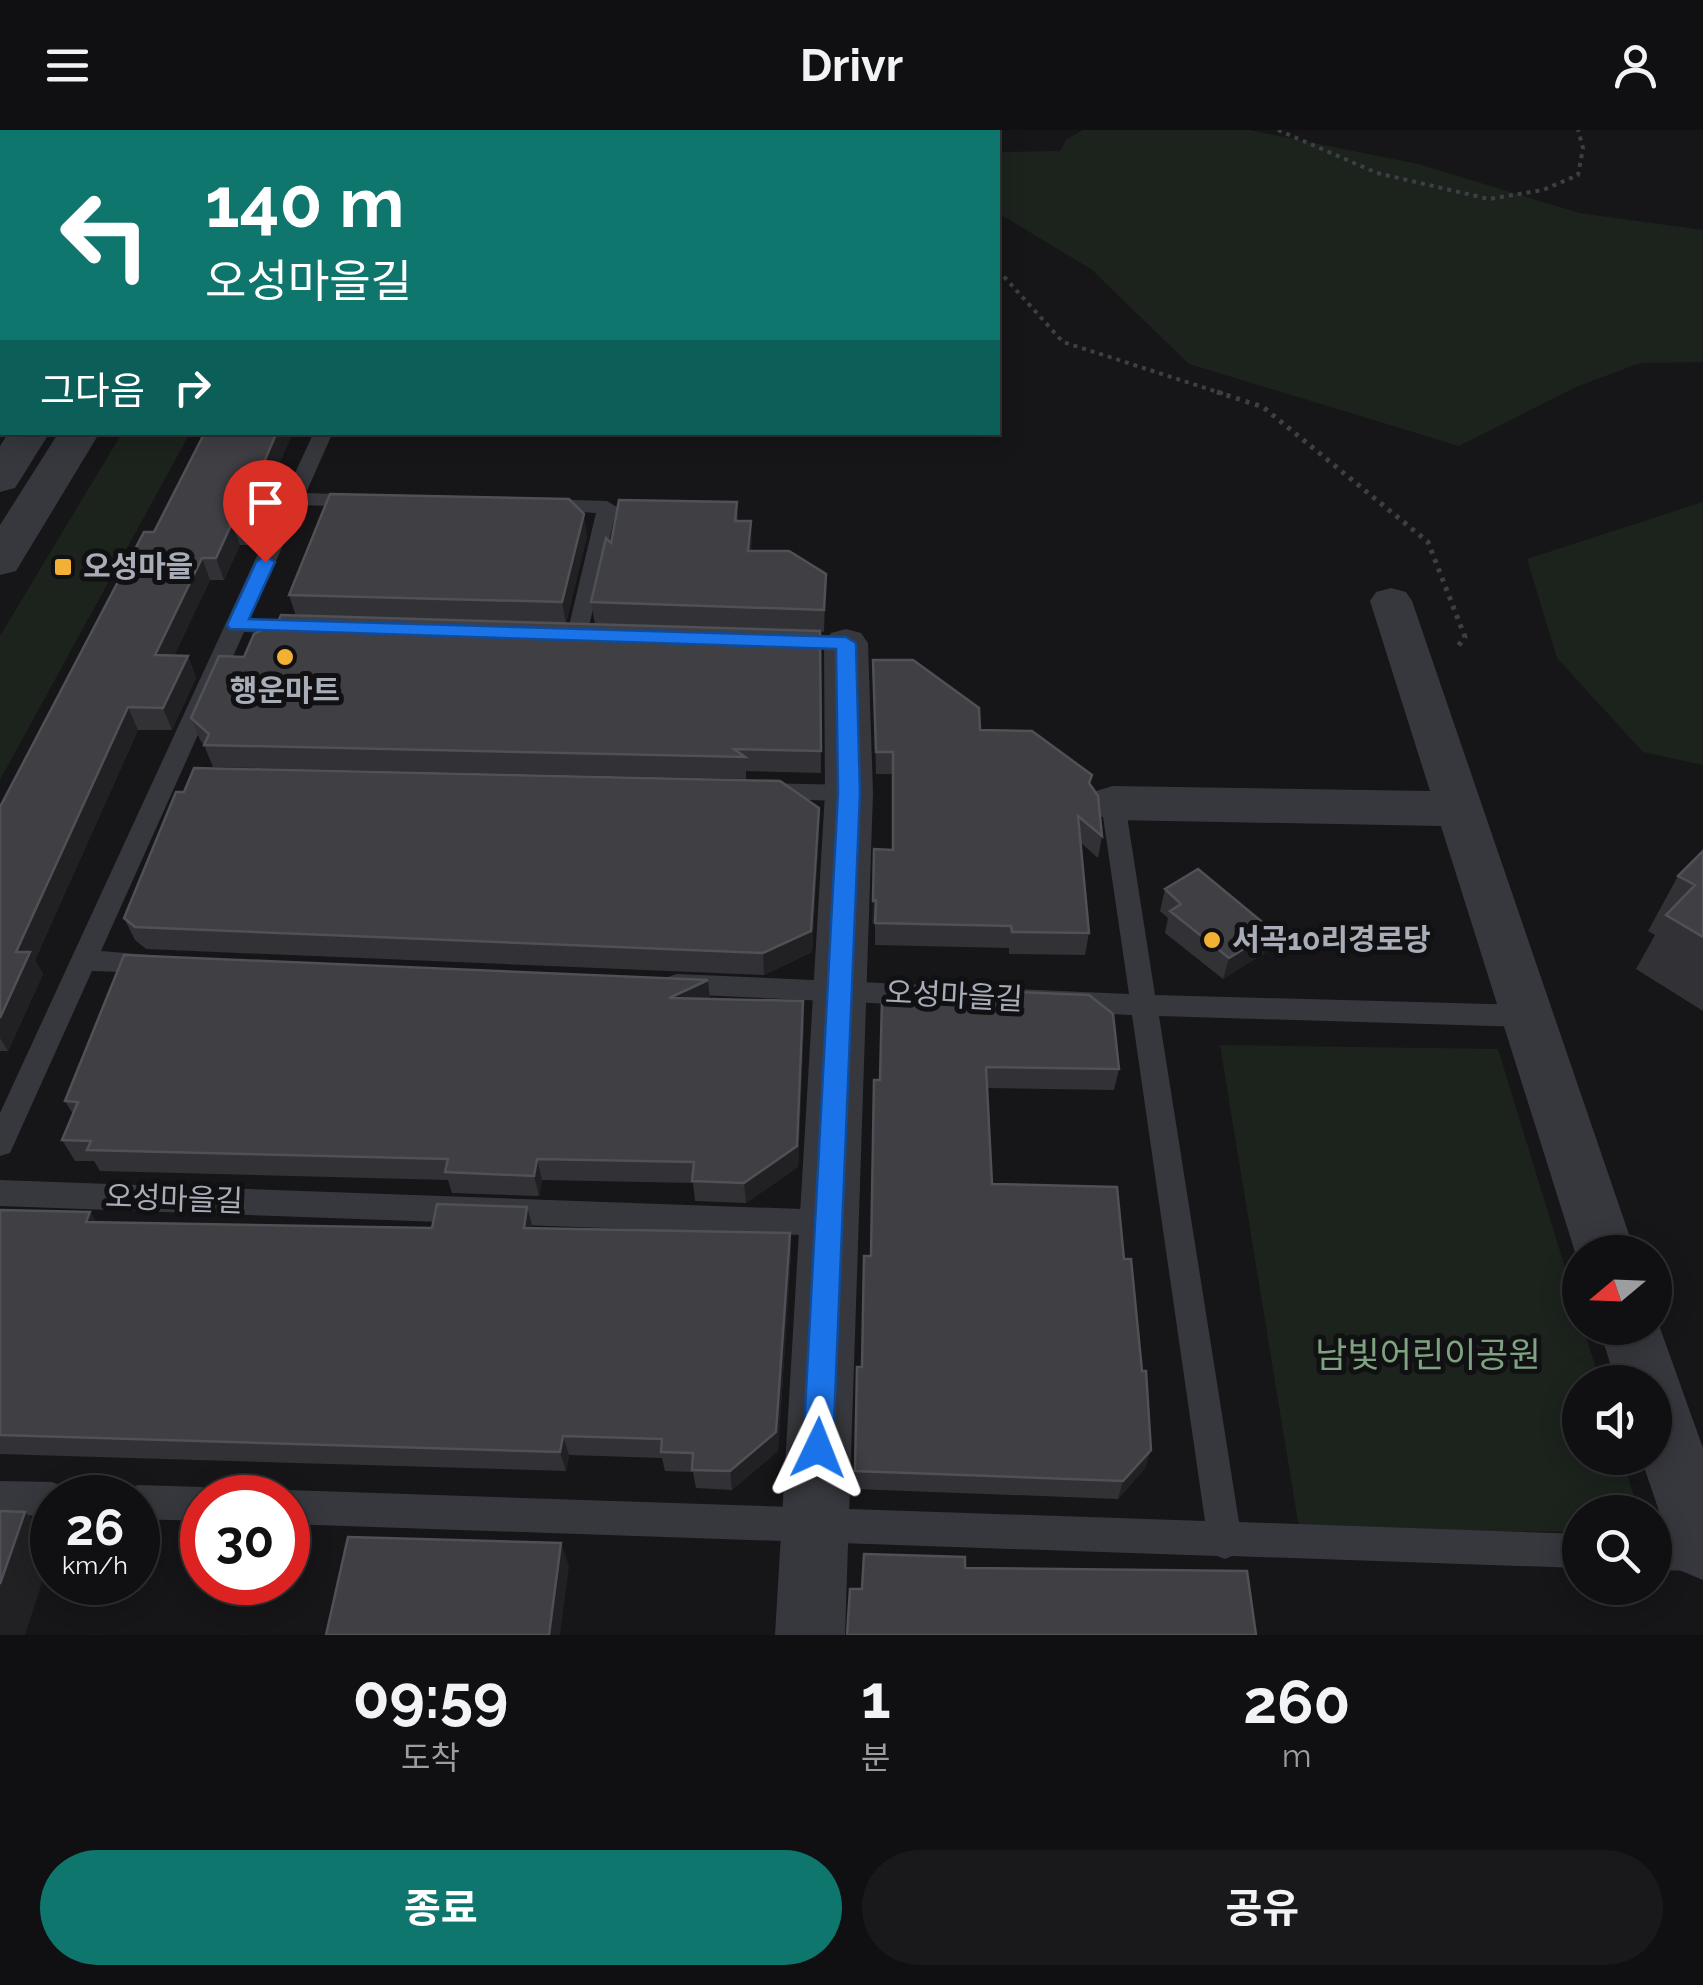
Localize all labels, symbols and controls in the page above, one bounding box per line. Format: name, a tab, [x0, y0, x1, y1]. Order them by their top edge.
icon: menu	[40, 38, 95, 93]
icon: person	[1608, 38, 1663, 93]
text: Drivr	[800, 39, 903, 92]
text: 140 m	[205, 161, 405, 243]
icon: left	[40, 170, 170, 300]
text: 오성마을길	[205, 255, 412, 308]
icon: right	[165, 360, 220, 415]
text: 그다음	[40, 368, 145, 413]
pin	[223, 460, 308, 563]
icon: arrive	[238, 475, 293, 530]
place label: 오성마을	[83, 549, 193, 584]
marker: 오성마을	[52, 556, 74, 578]
marker: 행운마트	[274, 646, 296, 668]
place label: 행운마트	[230, 673, 340, 708]
place label: 서곡10리경로당	[1232, 922, 1431, 957]
marker: 서곡10리경로당	[1201, 929, 1223, 951]
street label: 오성마을길	[884, 974, 1024, 1017]
street label: 오성마을길	[104, 1179, 244, 1218]
north arrow	[1562, 1235, 1672, 1345]
map controls	[1562, 1235, 1672, 1605]
park label: 남빛어린이공원	[1315, 1334, 1541, 1375]
button: sound	[1562, 1365, 1672, 1475]
position arrow	[766, 1396, 870, 1500]
speed limit sign: 30	[180, 1475, 310, 1605]
button: search	[1562, 1495, 1672, 1605]
text: 26	[66, 1498, 124, 1557]
text: km/h	[62, 1550, 128, 1580]
text: 09:59	[353, 1662, 508, 1732]
text: 1	[861, 1662, 891, 1732]
text: 260	[1243, 1667, 1350, 1737]
text: m	[1282, 1737, 1311, 1774]
text: 도착	[401, 1739, 460, 1776]
text: 분	[861, 1739, 890, 1776]
button: 종료	[40, 1850, 842, 1965]
button: 공유	[862, 1850, 1663, 1965]

